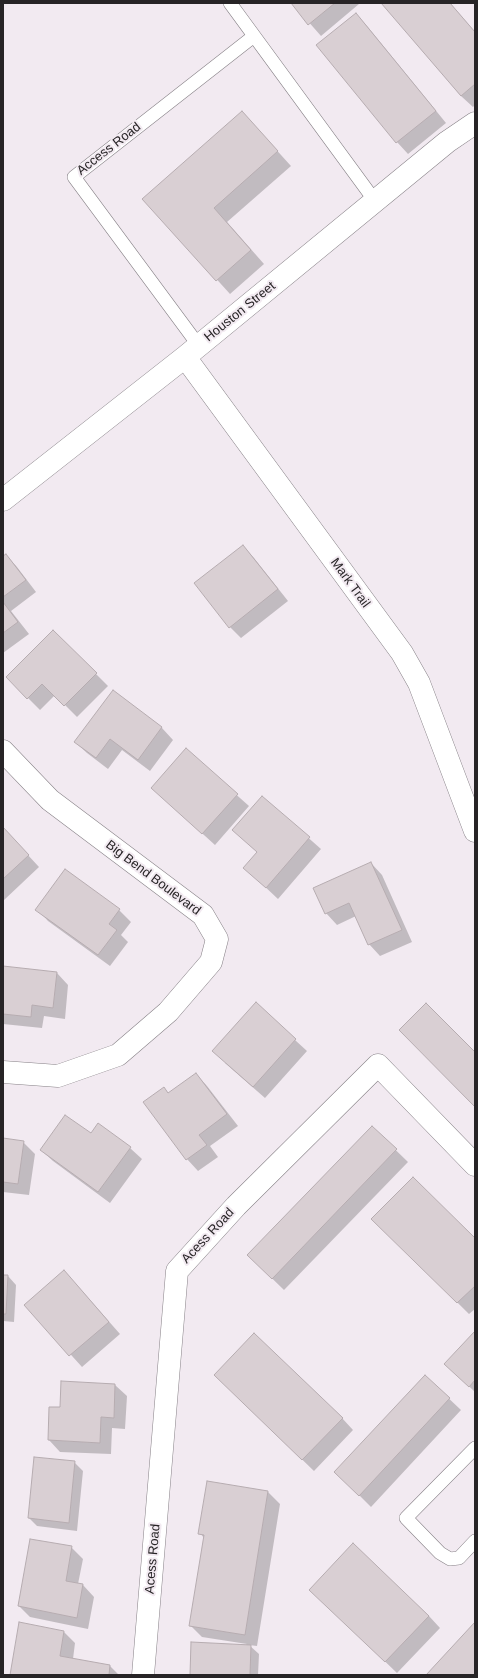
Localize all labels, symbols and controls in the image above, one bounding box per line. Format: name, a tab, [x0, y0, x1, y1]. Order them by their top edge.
street label: Access Road	[74, 119, 144, 179]
street label: Houston Street	[201, 279, 279, 345]
street label: Mark Trail	[327, 555, 373, 611]
street label: Big Bend Boulevard	[102, 837, 204, 919]
street label: Acess Road	[178, 1205, 238, 1267]
street label: Acess Road	[142, 1523, 164, 1595]

